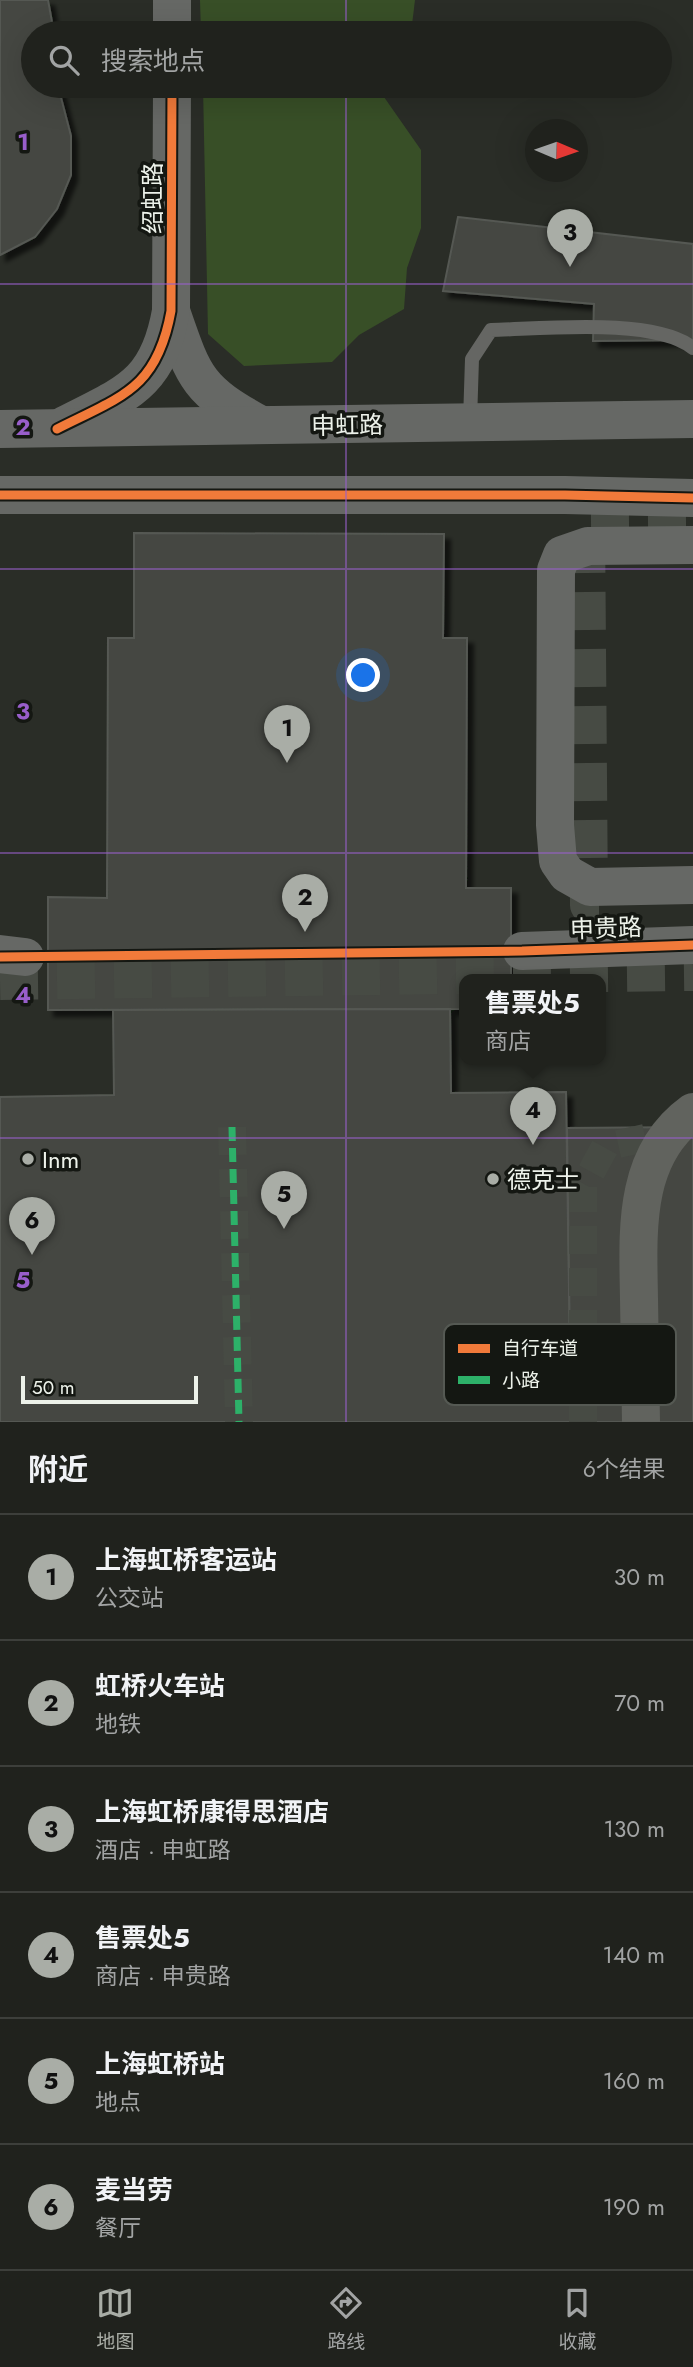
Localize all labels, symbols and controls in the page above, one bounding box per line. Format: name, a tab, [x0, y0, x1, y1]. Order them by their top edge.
search box	[21, 21, 672, 98]
icon: search	[45, 41, 83, 79]
text: 搜索地点	[101, 42, 205, 80]
north arrow	[525, 119, 588, 182]
text: 1	[17, 125, 29, 159]
street label: 绍虹路	[135, 162, 170, 234]
pin: 3	[547, 209, 593, 267]
street label: 申虹路	[311, 407, 383, 443]
text: 2	[15, 410, 31, 444]
your location	[346, 658, 380, 692]
text: 3	[16, 694, 30, 728]
pin: 1	[264, 705, 310, 763]
pin: 2	[282, 874, 328, 932]
street label: 申贵路	[569, 909, 643, 947]
popup	[459, 974, 606, 1065]
text: 4	[15, 978, 31, 1012]
text: 售票处5	[485, 984, 580, 1022]
text: 商店	[485, 1024, 531, 1058]
pin: 4	[510, 1087, 556, 1145]
place label: Inm	[42, 1142, 79, 1177]
marker: Inm	[20, 1151, 36, 1167]
place label: 德克士	[507, 1162, 579, 1197]
pin: 5	[261, 1171, 307, 1229]
marker: 德克士	[485, 1171, 501, 1187]
pin: 6	[9, 1197, 55, 1255]
text: 5	[16, 1263, 30, 1297]
legend	[444, 1324, 676, 1405]
text: 自行车道	[502, 1335, 578, 1362]
text: 小路	[502, 1367, 540, 1394]
scale bar	[21, 1373, 198, 1405]
text: 50 m	[32, 1374, 75, 1401]
text: 附近	[28, 1448, 88, 1491]
text: 6个结果	[583, 1452, 665, 1486]
text: 上海虹桥客运站	[95, 1541, 277, 1579]
text: 1	[45, 1560, 57, 1594]
text: 30 m	[614, 1560, 665, 1594]
text: 公交站	[95, 1581, 164, 1615]
text: 虹桥火车站	[95, 1667, 225, 1705]
text: 2	[43, 1686, 59, 1720]
text: 70 m	[614, 1686, 665, 1720]
text: 地铁	[95, 1707, 141, 1741]
text: 上海虹桥康得思酒店	[95, 1793, 329, 1831]
text: 3	[44, 1812, 58, 1846]
text: 130 m	[603, 1812, 665, 1846]
text: 酒店 · 申虹路	[95, 1833, 231, 1867]
text: 售票处5	[95, 1919, 190, 1957]
text: 4	[43, 1938, 59, 1972]
text: 140 m	[603, 1938, 665, 1972]
text: 商店 · 申贵路	[95, 1959, 231, 1993]
text: 上海虹桥站	[95, 2045, 225, 2083]
text: 5	[44, 2064, 58, 2098]
text: 160 m	[603, 2064, 665, 2098]
text: 地点	[95, 2085, 141, 2119]
text: 麦当劳	[95, 2171, 173, 2209]
text: 6	[43, 2190, 59, 2224]
text: 190 m	[603, 2190, 665, 2224]
text: 餐厅	[95, 2211, 141, 2245]
tab: 地图	[96, 2284, 135, 2355]
tab: 路线	[327, 2284, 366, 2355]
tab: 收藏	[558, 2284, 597, 2355]

